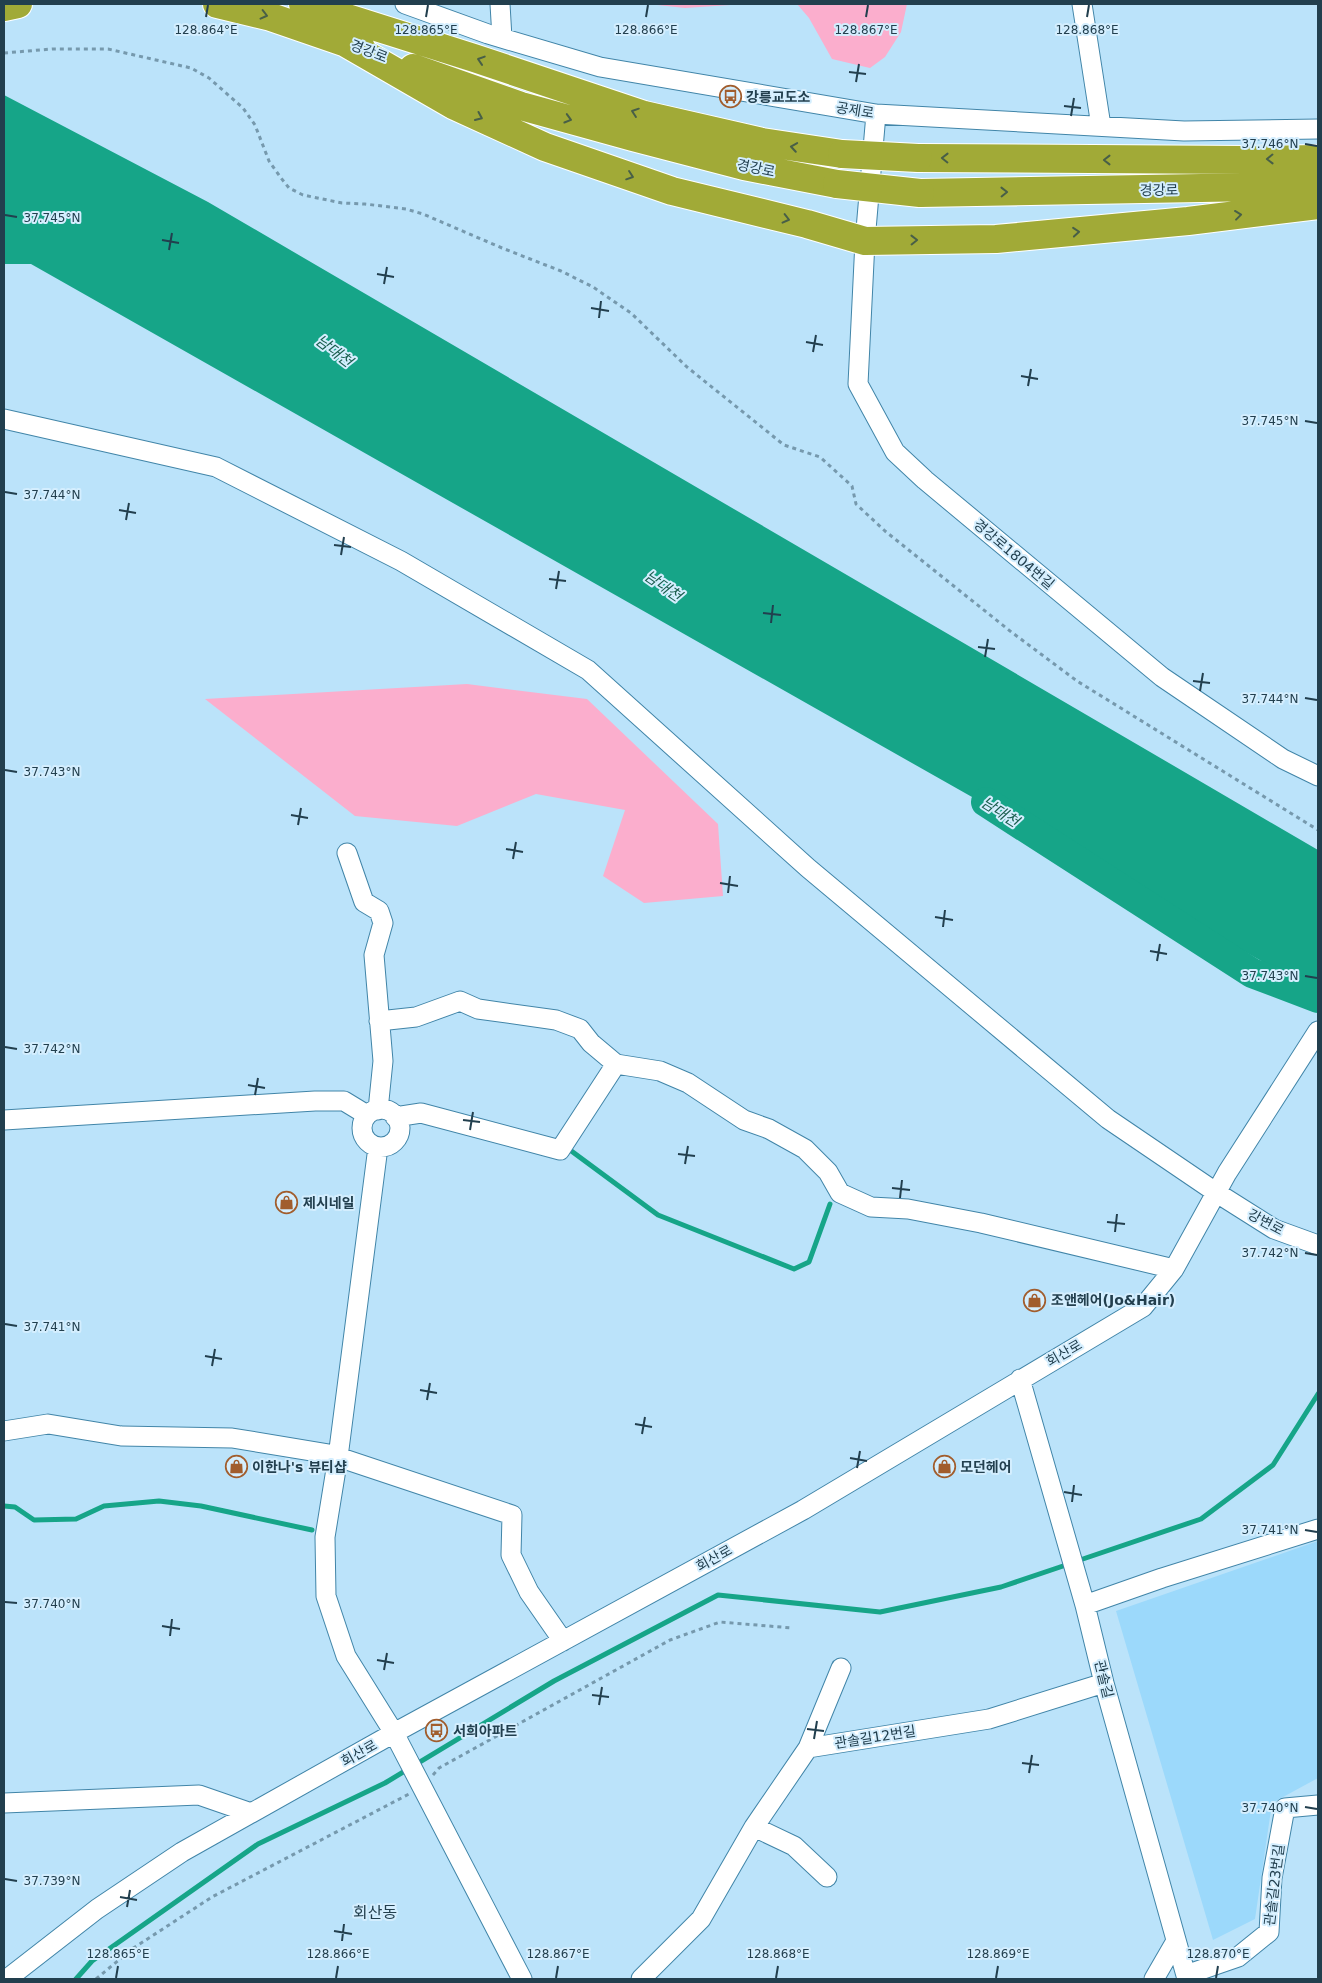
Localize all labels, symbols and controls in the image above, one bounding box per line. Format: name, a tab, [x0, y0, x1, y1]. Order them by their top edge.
one-way arrow	[260, 9, 269, 20]
text: 128.864°E	[174, 23, 238, 37]
text: 128.865°E	[394, 23, 458, 37]
text: 128.866°E	[614, 23, 678, 37]
text: 128.867°E	[834, 23, 898, 37]
text: 128.868°E	[1055, 23, 1119, 37]
street label: 경강로	[348, 37, 390, 65]
one-way arrow	[477, 56, 486, 66]
bus stop icon: 강릉교도소	[718, 85, 742, 109]
place label: 강릉교도소	[746, 89, 811, 105]
street label: 공제로	[835, 99, 875, 121]
one-way arrow	[631, 108, 640, 118]
one-way arrow	[474, 110, 483, 121]
one-way arrow	[563, 114, 571, 124]
text: 37.746°N	[1242, 137, 1298, 151]
one-way arrow	[789, 142, 797, 153]
one-way arrow	[940, 153, 948, 163]
one-way arrow	[1103, 154, 1111, 165]
one-way arrow	[1265, 154, 1273, 165]
street label: 경강로	[735, 156, 777, 180]
one-way arrow	[625, 170, 634, 180]
street label: 경강로	[1140, 182, 1179, 198]
one-way arrow	[1000, 187, 1008, 197]
one-way arrow	[1234, 210, 1242, 221]
text: 37.745°N	[24, 211, 80, 225]
one-way arrow	[782, 213, 791, 224]
one-way arrow	[1072, 226, 1080, 237]
one-way arrow	[910, 235, 918, 245]
water label: 남대천	[312, 331, 358, 372]
text: 37.745°N	[1242, 414, 1298, 428]
text: 37.744°N	[24, 488, 80, 502]
street label: 경강로1804번길	[971, 516, 1057, 592]
water label: 남대천	[641, 567, 687, 607]
text: 37.744°N	[1242, 692, 1298, 706]
text: 37.743°N	[24, 765, 80, 779]
water label: 남대천	[978, 793, 1024, 832]
text: 37.743°N	[1242, 969, 1298, 983]
text: 37.742°N	[24, 1042, 80, 1056]
shop icon: 제시네일	[275, 1191, 299, 1215]
place label: 제시네일	[303, 1195, 355, 1211]
street label: 강변로	[1245, 1206, 1287, 1238]
text: 37.742°N	[1242, 1246, 1298, 1260]
shop icon: 조앤헤어(Jo&Hair)	[1023, 1288, 1047, 1312]
place label: 조앤헤어(Jo&Hair)	[1051, 1292, 1175, 1308]
text: 37.741°N	[24, 1320, 80, 1334]
street label: 회산로	[1043, 1336, 1085, 1370]
shop icon: 이한나's 뷰티샵	[224, 1455, 248, 1479]
shop icon: 모던헤어	[932, 1455, 956, 1479]
place label: 이한나's 뷰티샵	[252, 1459, 347, 1475]
place label: 모던헤어	[960, 1459, 1012, 1475]
text: 37.741°N	[1242, 1523, 1298, 1537]
street label: 회산로	[693, 1542, 735, 1574]
text: 37.740°N	[24, 1597, 80, 1611]
street label: 관솔길	[1092, 1658, 1116, 1700]
bus stop icon: 서희아파트	[425, 1719, 449, 1743]
place label: 서희아파트	[453, 1723, 518, 1739]
street label: 관솔길12번길	[833, 1723, 917, 1751]
street label: 회산로	[338, 1737, 380, 1769]
text: 37.740°N	[1242, 1801, 1298, 1815]
street label: 관솔길23번길	[1261, 1843, 1287, 1927]
text: 37.739°N	[24, 1874, 80, 1888]
district label: 회산동	[353, 1903, 397, 1922]
text: 128.865°E	[86, 1947, 150, 1961]
text: 128.866°E	[306, 1947, 370, 1961]
text: 128.867°E	[526, 1947, 590, 1961]
text: 128.868°E	[746, 1947, 810, 1961]
text: 128.869°E	[966, 1947, 1030, 1961]
text: 128.870°E	[1186, 1947, 1250, 1961]

